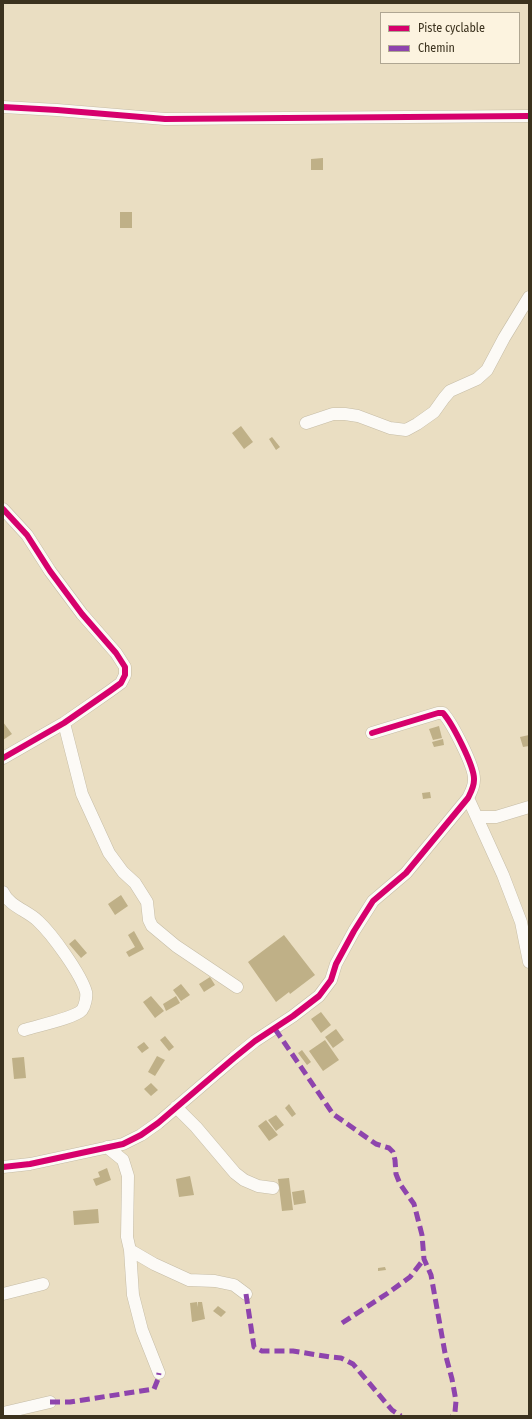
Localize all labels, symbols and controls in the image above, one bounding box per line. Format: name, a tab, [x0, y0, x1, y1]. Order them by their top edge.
legend	[380, 12, 520, 64]
text: Piste cyclable	[418, 21, 485, 35]
text: Chemin	[418, 41, 455, 55]

